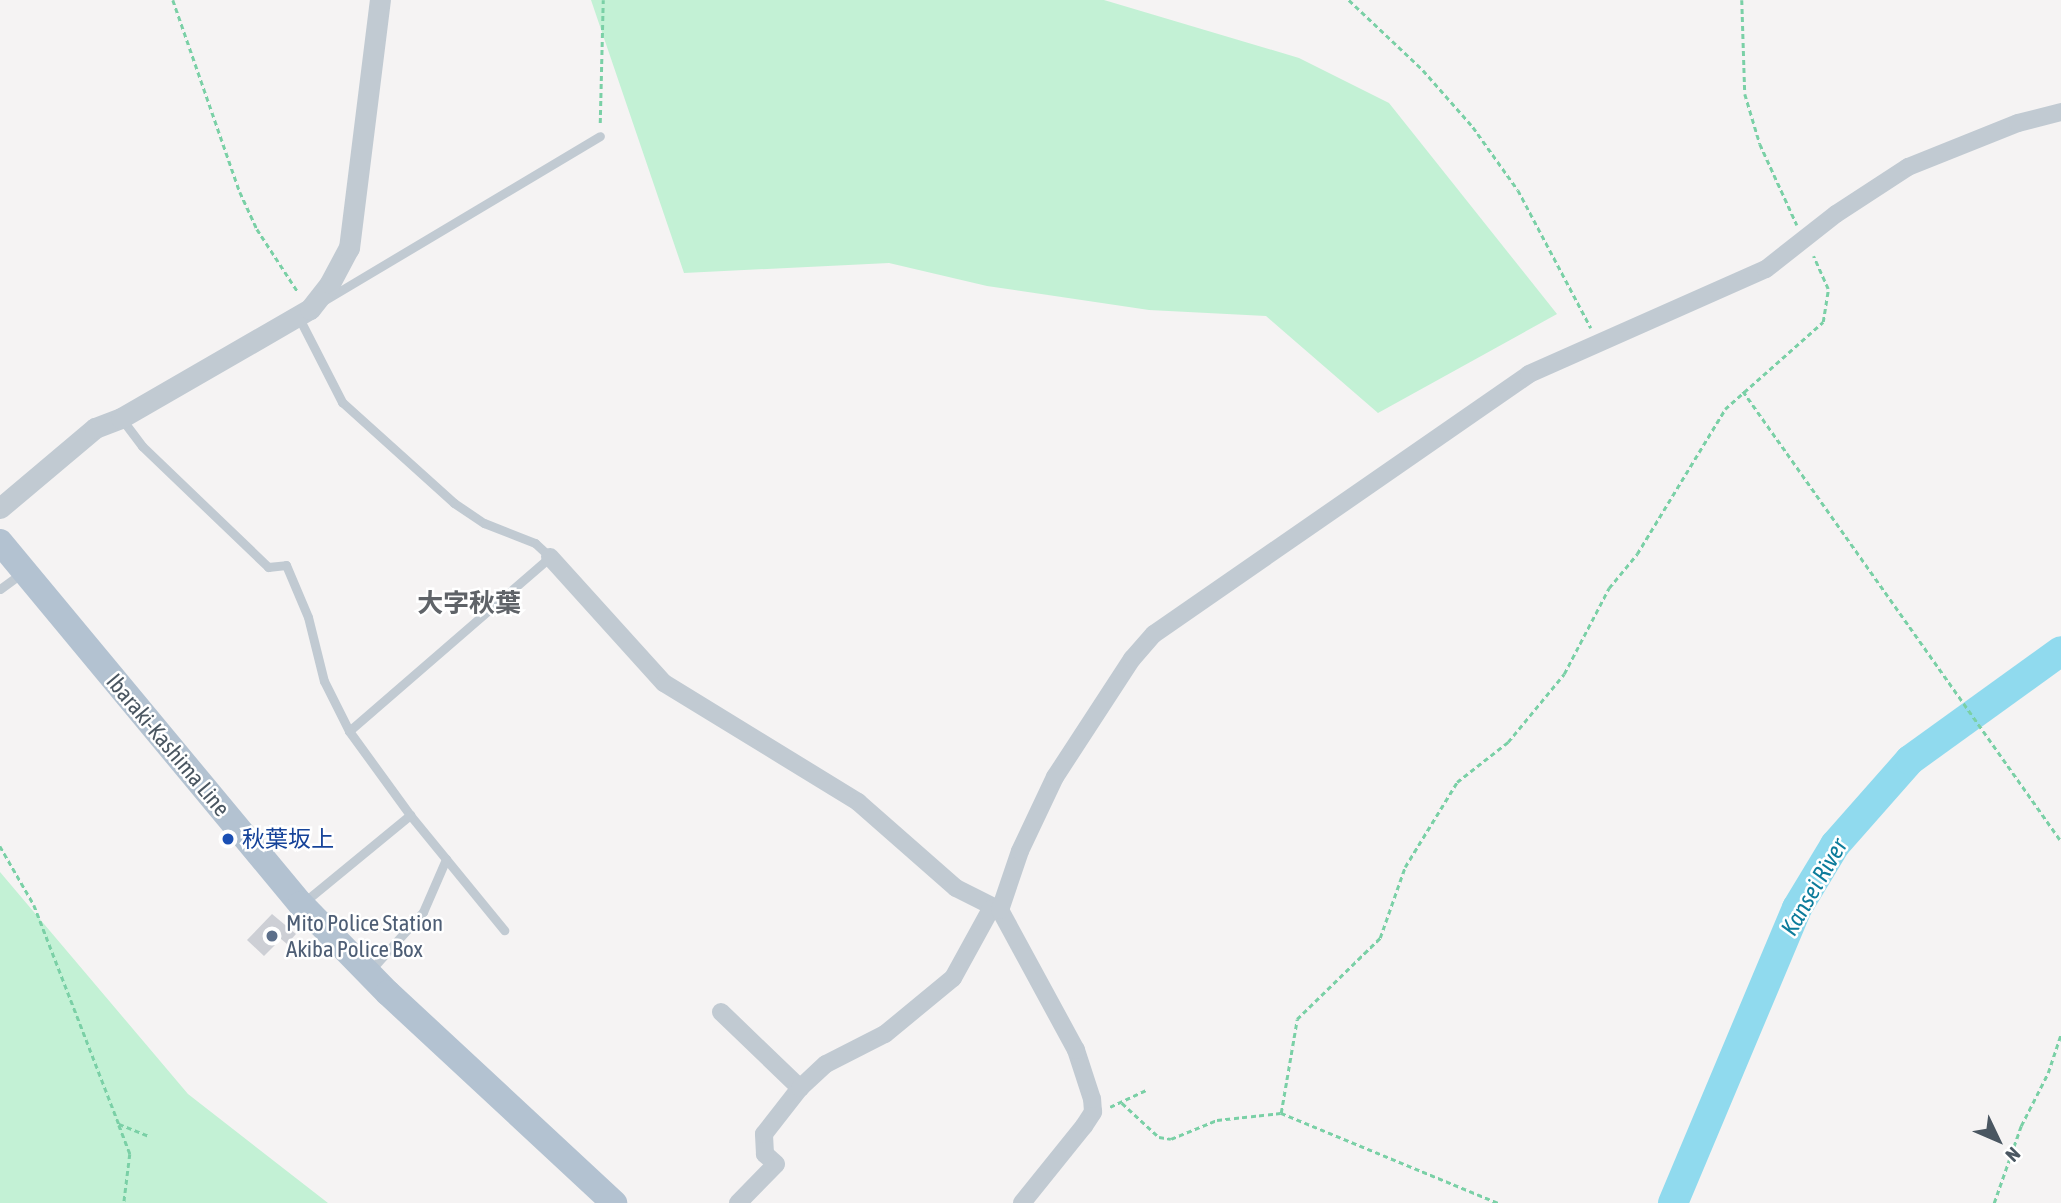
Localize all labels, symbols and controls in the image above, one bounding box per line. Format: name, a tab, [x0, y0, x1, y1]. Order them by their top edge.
district label: 大字秋葉	[417, 588, 521, 620]
street label: Ibaraki-Kashima Line	[100, 668, 236, 822]
place label: 秋葉坂上	[242, 825, 334, 853]
marker: 秋葉坂上	[220, 831, 236, 847]
water label: Kansei River	[1775, 833, 1853, 941]
place label: Mito Police Station Akiba Police Box	[286, 909, 443, 963]
marker: Mito Police Station Akiba Police Box	[264, 928, 280, 944]
north arrow	[1963, 1105, 2033, 1175]
text: N	[2001, 1143, 2025, 1166]

